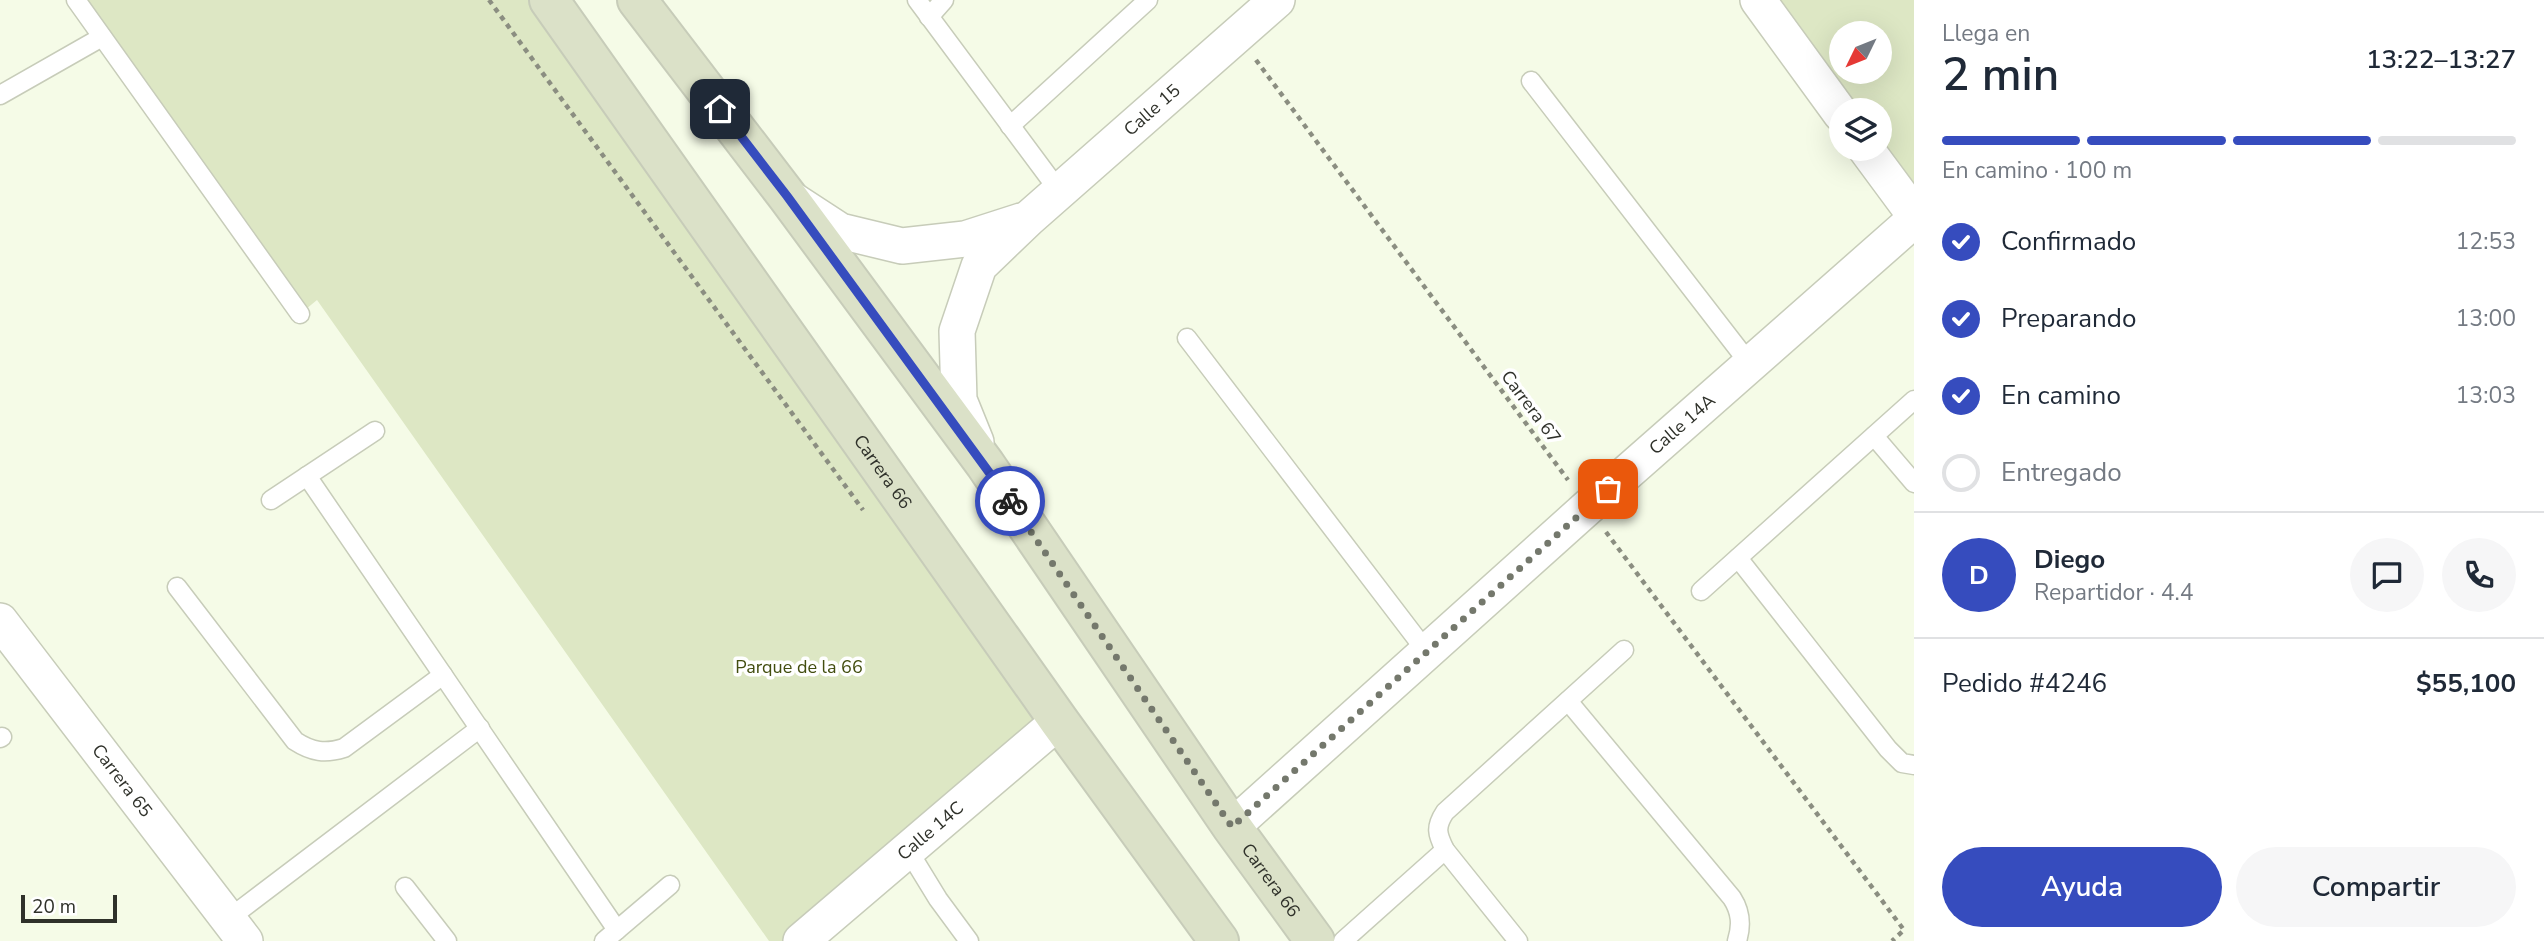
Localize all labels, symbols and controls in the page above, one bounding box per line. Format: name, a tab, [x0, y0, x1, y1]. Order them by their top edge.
text: Llega en	[1942, 18, 2030, 49]
north arrow	[1829, 21, 1892, 84]
map controls	[1829, 21, 1892, 161]
text: 13:22–13:27	[2366, 42, 2516, 77]
text: 2 min	[1942, 43, 2059, 106]
pin	[690, 79, 750, 139]
street label: Calle 15	[1119, 79, 1185, 141]
icon: home	[701, 90, 739, 128]
button: layers	[1829, 98, 1892, 161]
text: En camino · 100 m	[1942, 155, 2132, 186]
icon: check	[1942, 223, 1980, 261]
text: Confirmado	[2001, 224, 2136, 259]
text: 12:53	[2456, 226, 2516, 257]
icon: check	[1942, 300, 1980, 338]
text: Preparando	[2001, 301, 2136, 336]
text: 13:00	[2456, 303, 2516, 334]
street label: Carrera 67	[1496, 366, 1566, 448]
icon: check	[1942, 377, 1980, 415]
text: En camino	[2001, 378, 2121, 413]
text: 13:03	[2456, 380, 2516, 411]
street label: Calle 14A	[1644, 388, 1720, 460]
street label: Carrera 66	[848, 430, 917, 514]
text: Entregado	[2001, 455, 2122, 490]
pin	[1578, 459, 1638, 519]
courier	[975, 466, 1045, 536]
icon: bag	[1589, 470, 1627, 508]
icon: bike	[991, 482, 1029, 520]
button: chat	[2350, 538, 2424, 612]
button: phone	[2442, 538, 2516, 612]
text: Diego	[2034, 542, 2105, 577]
text: D	[1969, 558, 1989, 593]
text: Repartidor · 4.4	[2034, 577, 2194, 608]
park label: Parque de la 66	[735, 655, 863, 679]
text: Pedido #4246	[1942, 666, 2107, 701]
text: $55,100	[2416, 666, 2516, 701]
street label: Carrera 65	[87, 739, 158, 822]
street label: Calle 14C	[892, 796, 969, 866]
street label: Carrera 66	[1236, 838, 1306, 922]
button: Ayuda	[1942, 847, 2222, 927]
button: Compartir	[2236, 847, 2516, 927]
scale bar	[21, 892, 117, 924]
text: 20 m	[32, 894, 76, 920]

